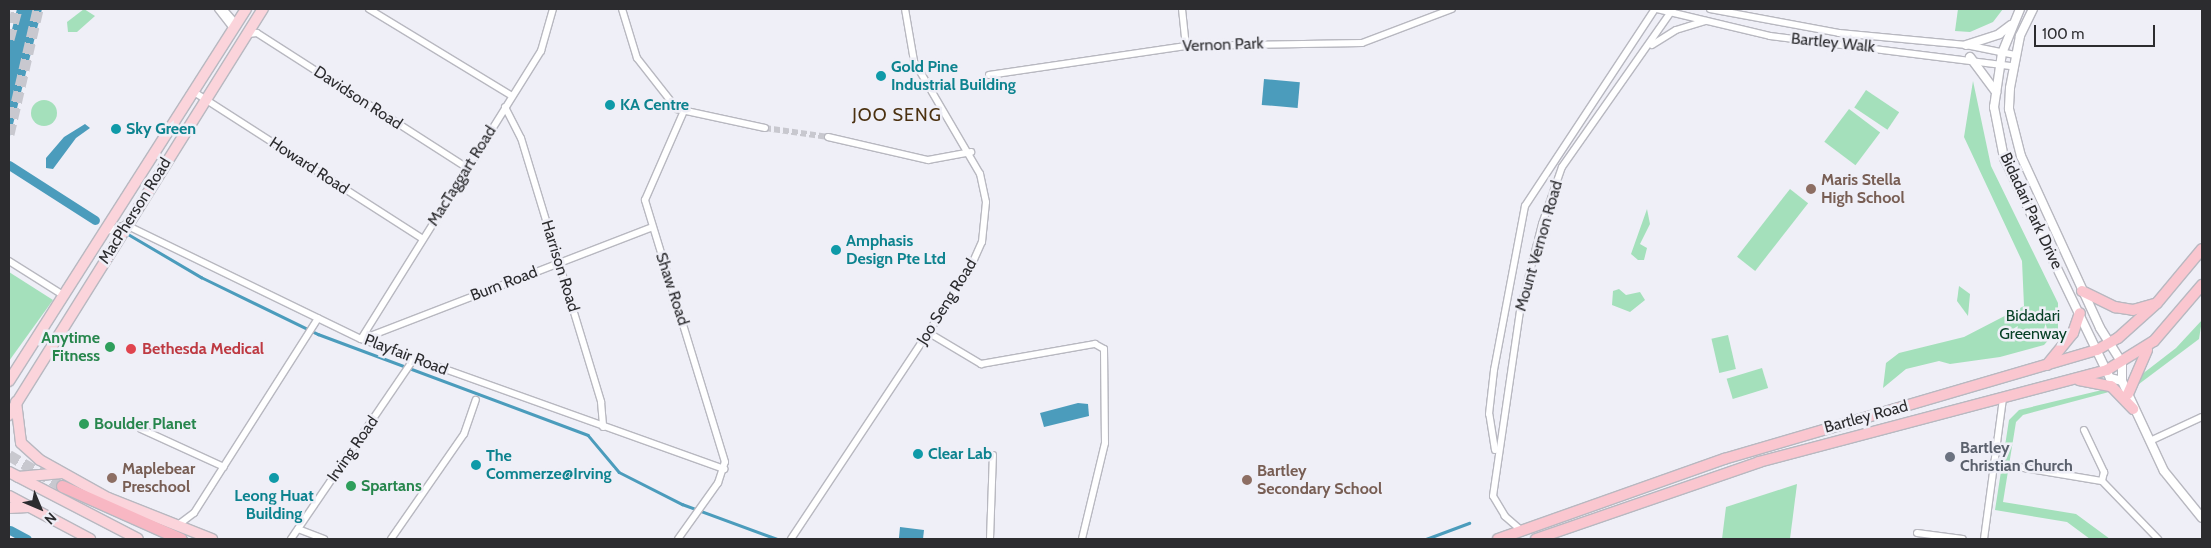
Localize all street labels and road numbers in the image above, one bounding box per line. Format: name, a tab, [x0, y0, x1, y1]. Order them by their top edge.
street label: Bartley Walk	[1790, 29, 1876, 57]
street label: Vernon Park	[1182, 34, 1264, 56]
street label: Davidson Road	[310, 62, 406, 134]
street label: MacTaggart Road	[424, 122, 500, 230]
street label: Howard Road	[266, 133, 352, 199]
street label: Bidadari Park Drive	[1996, 150, 2066, 272]
street label: MacPherson Road	[95, 154, 175, 268]
street label: Mount Vernon Road	[1511, 179, 1567, 313]
street label: Harrison Road	[537, 218, 583, 314]
street label: Shaw Road	[651, 250, 693, 328]
street label: Joo Seng Road	[913, 255, 981, 349]
street label: Burn Road	[468, 262, 540, 306]
street label: Playfair Road	[362, 330, 450, 380]
street label: Bartley Road	[1822, 397, 1910, 437]
street label: Irving Road	[323, 413, 383, 485]

